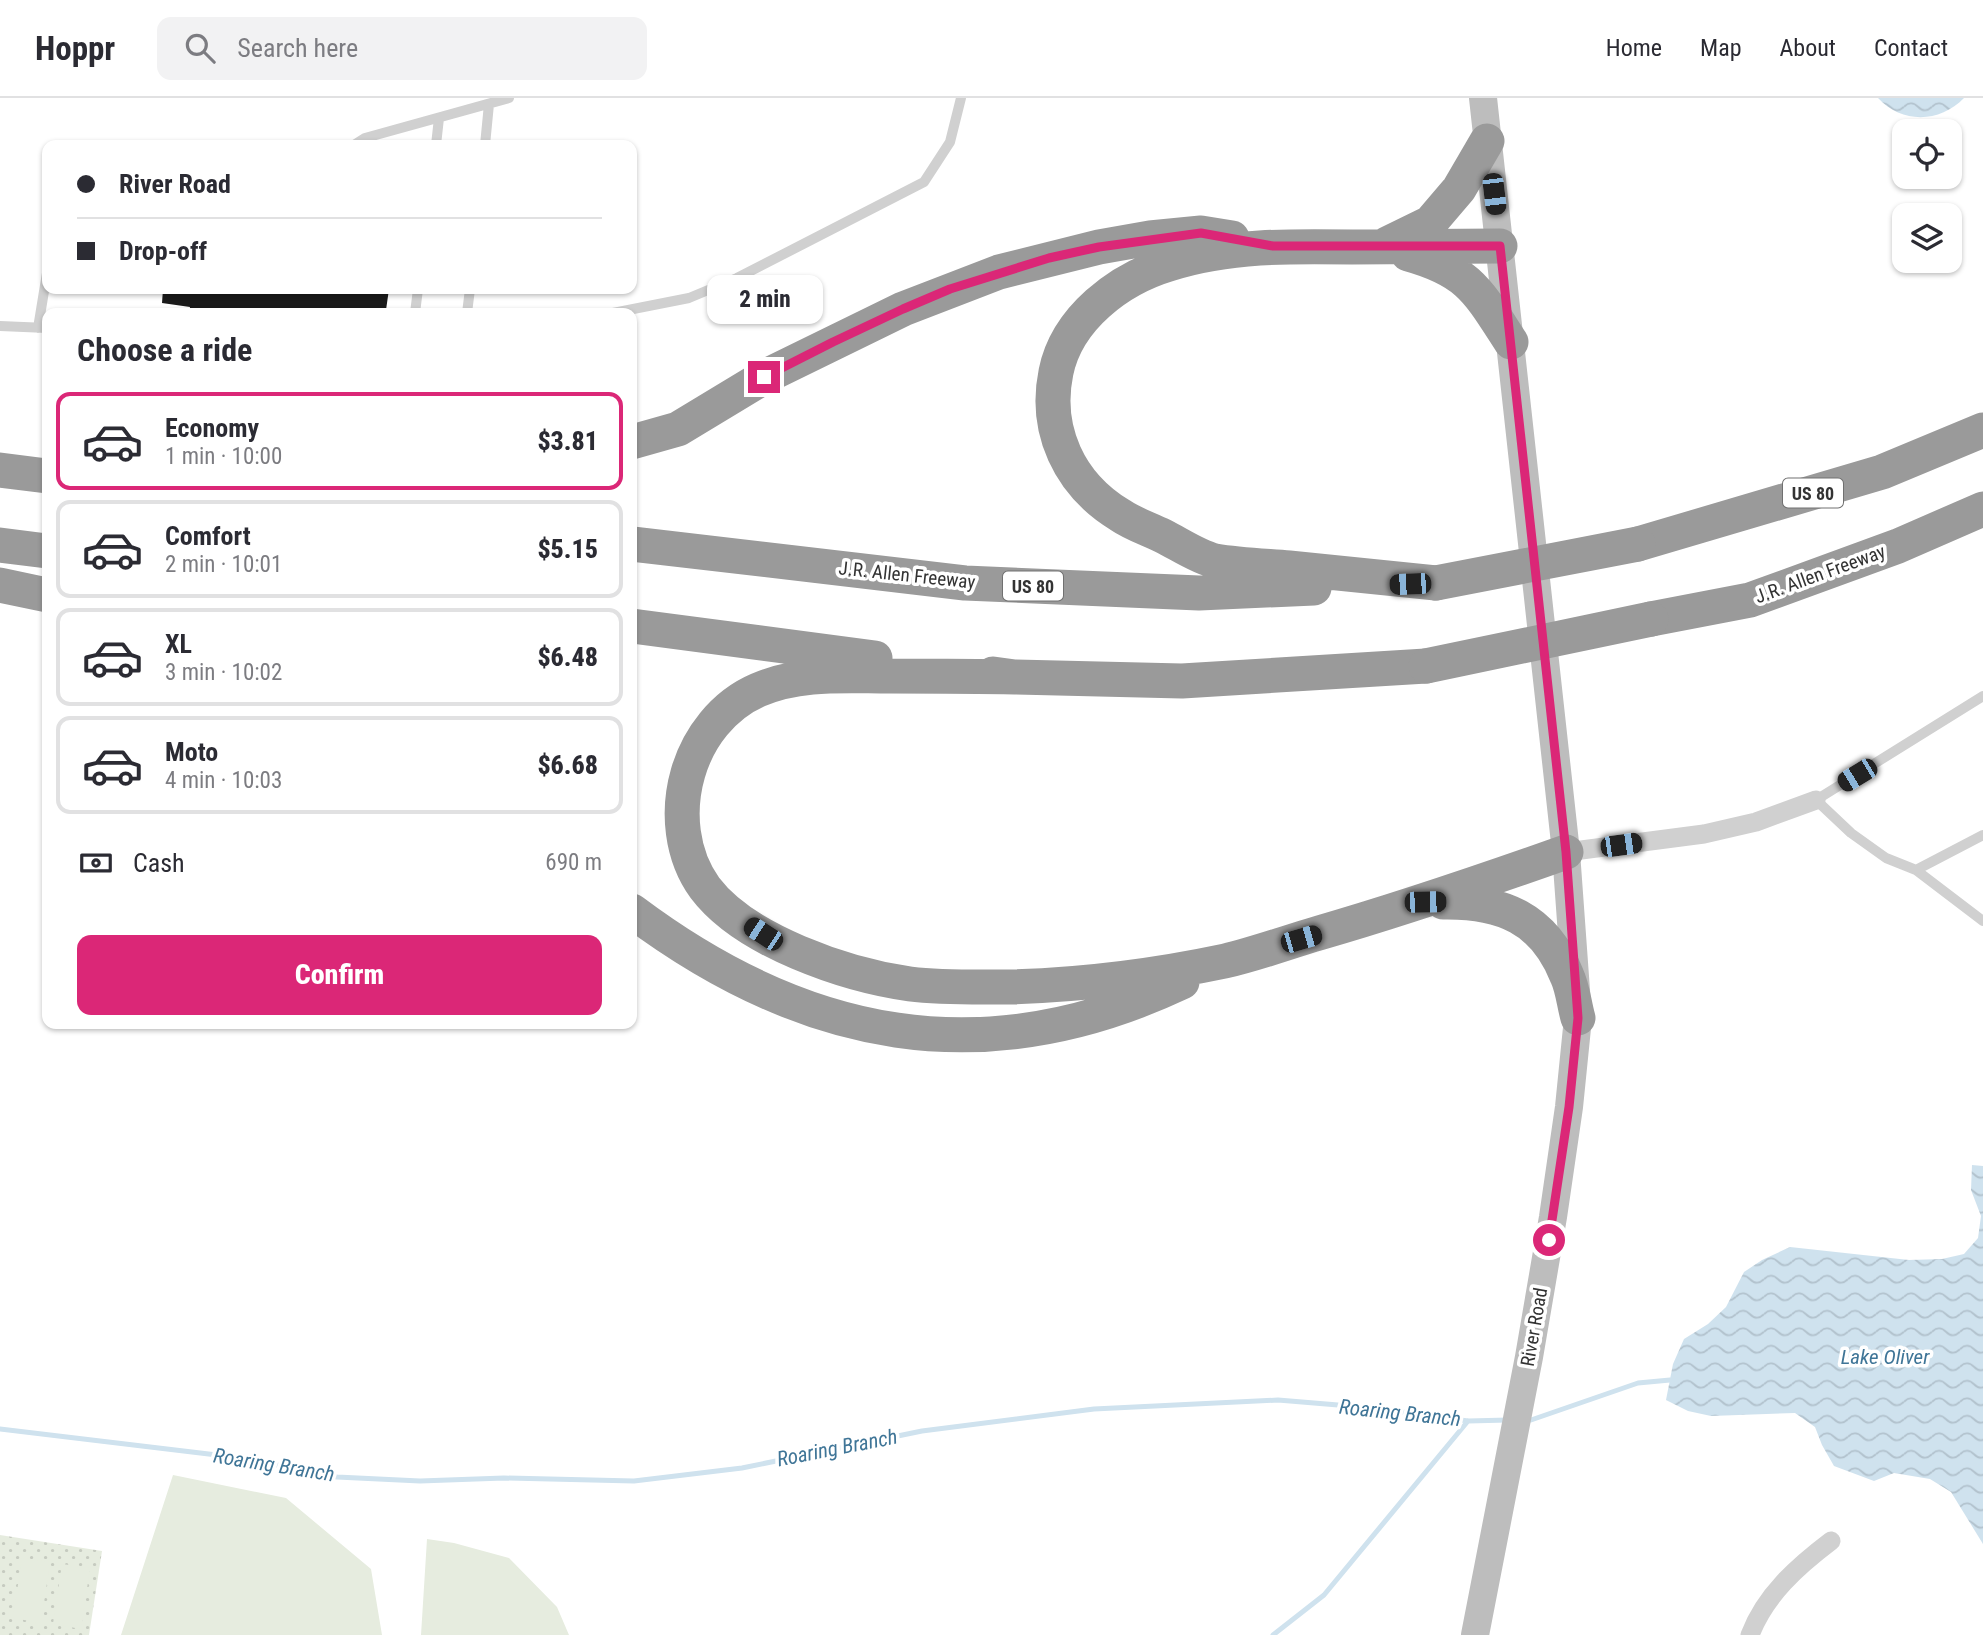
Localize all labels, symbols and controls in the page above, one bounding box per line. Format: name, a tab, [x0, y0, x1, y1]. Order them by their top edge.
search box	[157, 17, 647, 80]
text: Hoppr	[35, 29, 115, 68]
icon: search	[181, 29, 219, 67]
text: Search here	[237, 33, 358, 63]
text: Home	[1606, 34, 1662, 62]
text: Map	[1700, 34, 1742, 62]
text: About	[1780, 34, 1836, 62]
text: Contact	[1874, 34, 1948, 62]
map controls	[1892, 119, 1962, 273]
button: locate	[1892, 119, 1962, 189]
text: River Road	[119, 169, 231, 199]
car	[1482, 172, 1507, 216]
button: layers	[1892, 203, 1962, 273]
text: Drop-off	[119, 236, 207, 266]
callout: 2 min	[706, 275, 822, 324]
text: 2 min	[739, 286, 791, 313]
text: Choose a ride	[77, 331, 252, 369]
route end	[748, 361, 780, 393]
icon: car	[81, 410, 144, 473]
text: Economy	[165, 413, 259, 443]
text: $3.81	[537, 426, 598, 456]
text: 1 min · 10:00	[165, 443, 282, 470]
road number: US 80	[1783, 478, 1843, 508]
icon: car	[81, 518, 144, 581]
text: Comfort	[165, 521, 251, 551]
text: $5.15	[537, 534, 598, 564]
street label: J.R. Allen Freeway	[1752, 540, 1889, 608]
text: 2 min · 10:01	[165, 551, 282, 578]
street label: J.R. Allen Freeway	[838, 556, 977, 594]
road number: US 80	[1003, 572, 1063, 600]
car	[1389, 573, 1432, 595]
icon: car	[81, 626, 144, 689]
text: XL	[165, 629, 192, 659]
text: $6.48	[537, 642, 598, 672]
text: 3 min · 10:02	[165, 659, 282, 686]
icon: car	[81, 734, 144, 797]
text: Moto	[165, 737, 218, 767]
text: $6.68	[537, 750, 598, 780]
car	[1834, 755, 1881, 795]
text: 4 min · 10:03	[165, 767, 282, 794]
car	[1599, 832, 1644, 858]
icon: cash	[77, 844, 115, 882]
text: Cash	[133, 848, 185, 878]
text: 690 m	[545, 849, 602, 876]
car	[1404, 891, 1447, 913]
car	[740, 914, 787, 954]
car	[1278, 923, 1325, 955]
button: Confirm	[77, 935, 602, 1015]
route start	[1533, 1224, 1565, 1256]
street label: River Road	[1516, 1286, 1552, 1368]
water label: Lake Oliver	[1841, 1345, 1930, 1369]
water label: Roaring Branch	[1338, 1395, 1462, 1431]
water label: Roaring Branch	[775, 1425, 899, 1471]
water label: Roaring Branch	[212, 1444, 336, 1486]

